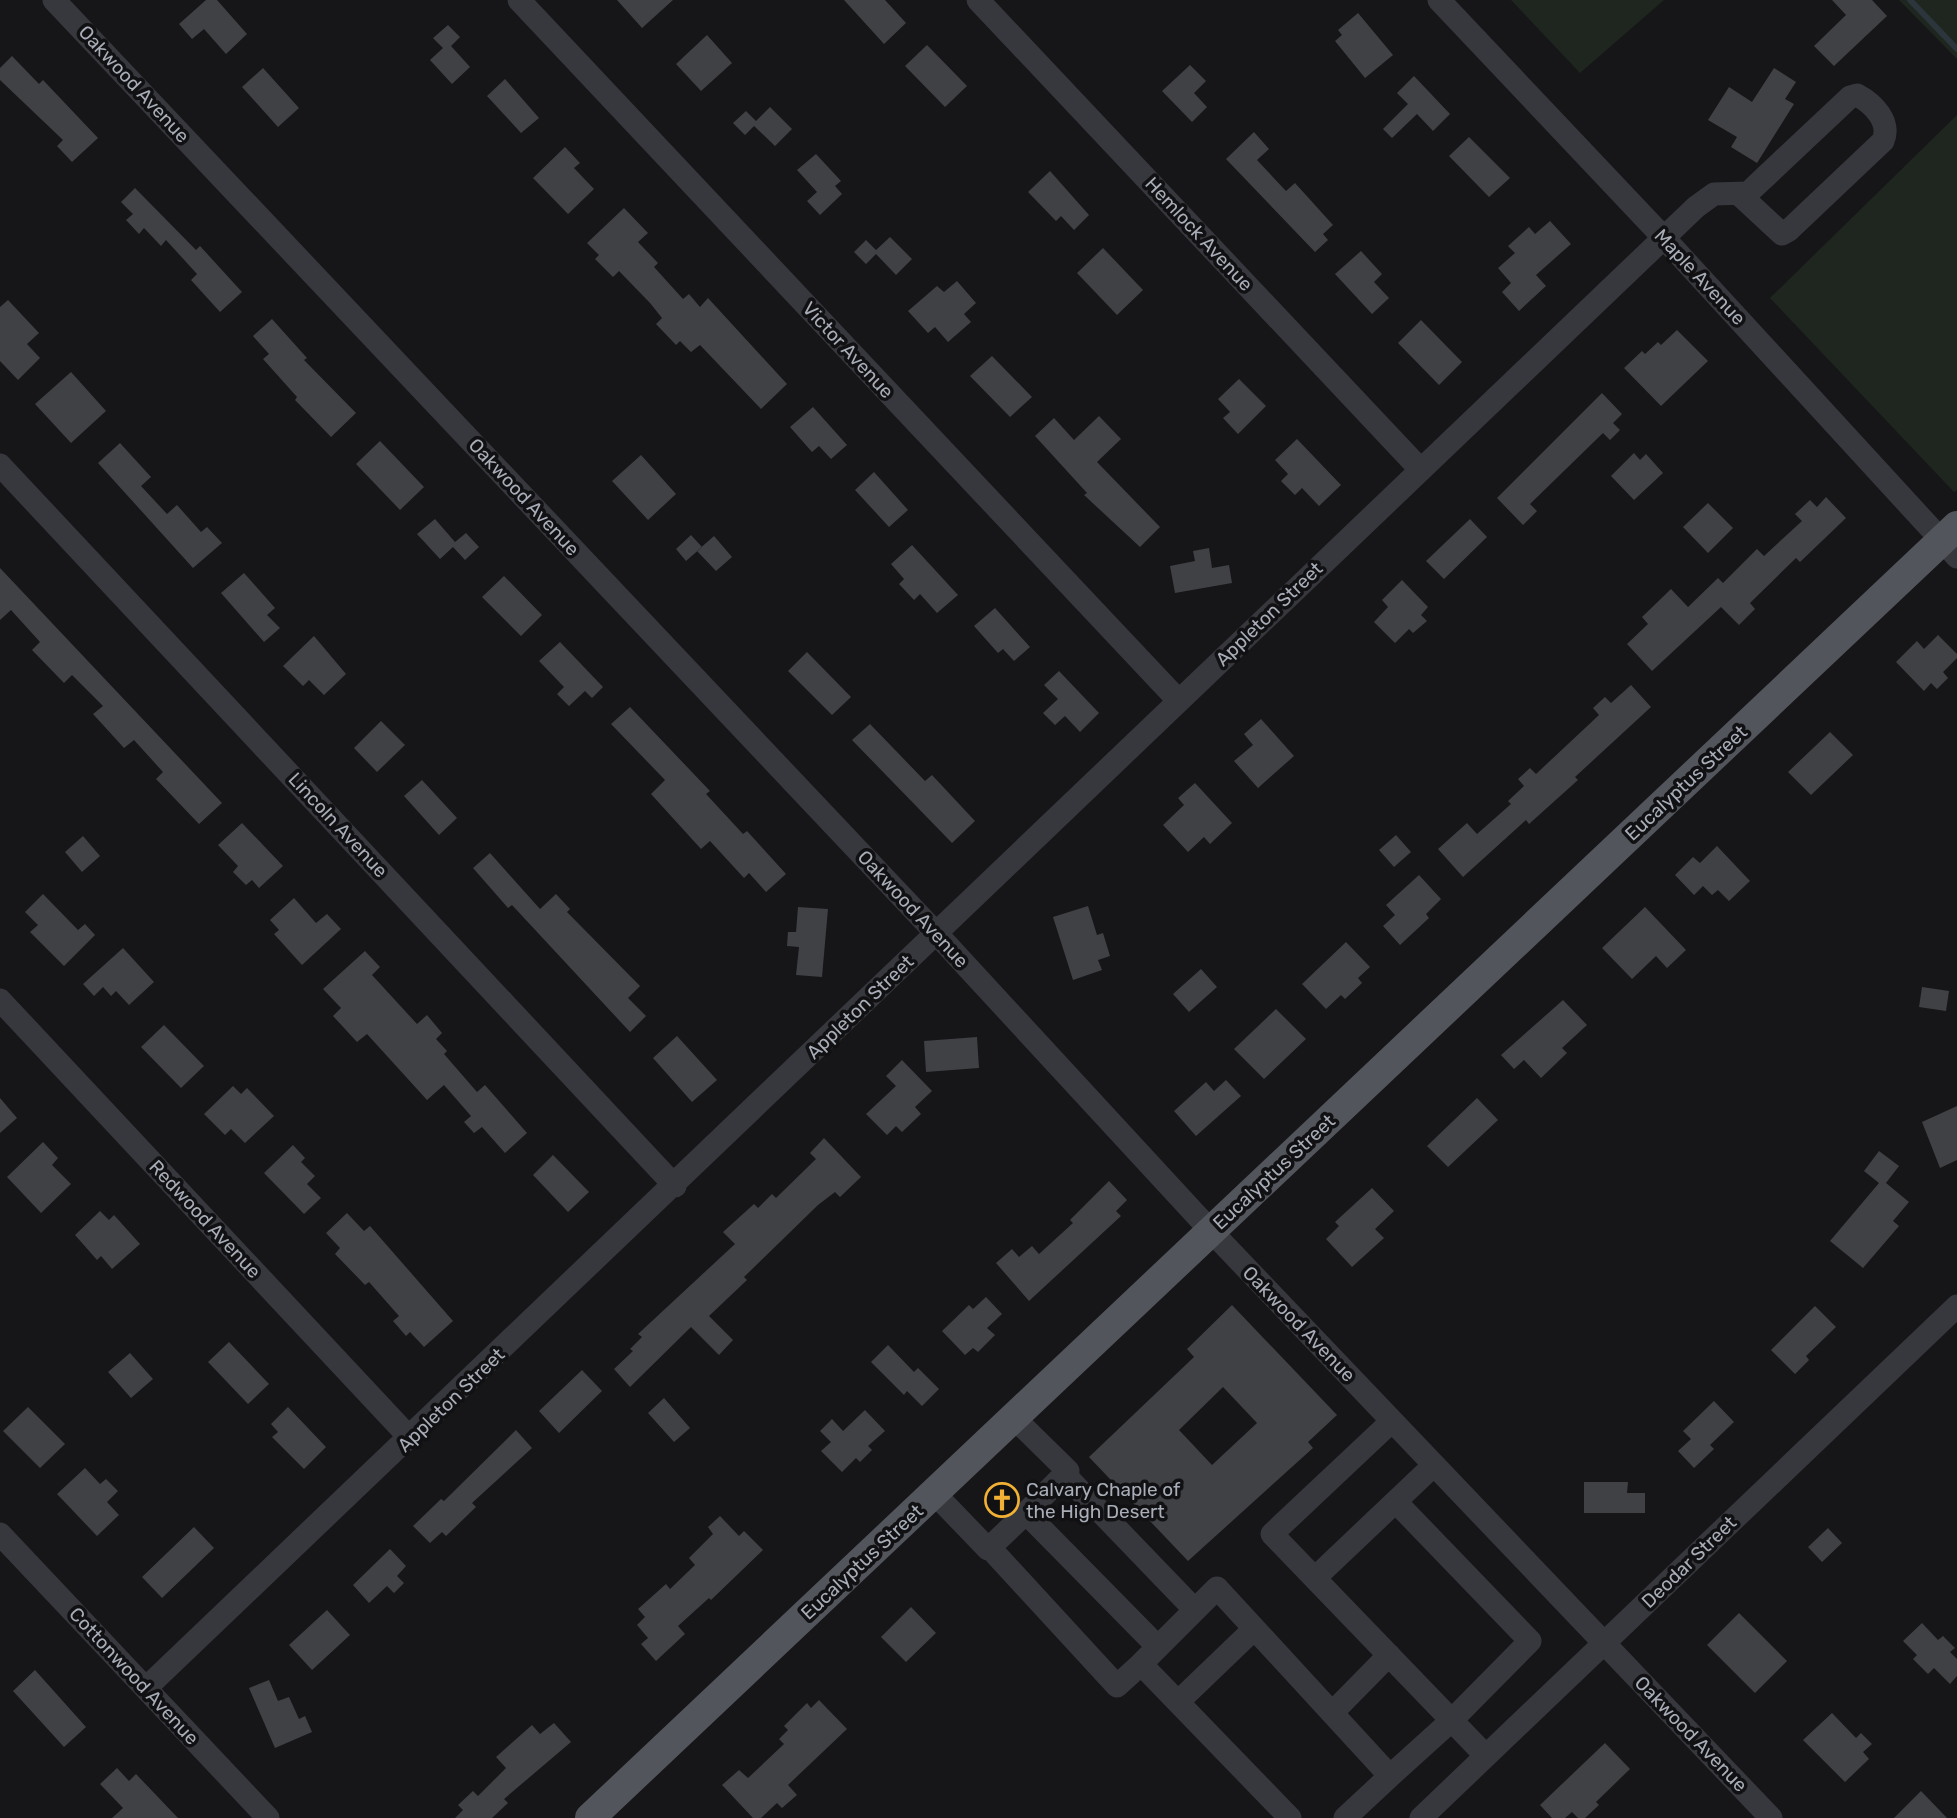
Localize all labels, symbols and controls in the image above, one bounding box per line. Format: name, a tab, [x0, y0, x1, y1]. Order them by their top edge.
street label: Oakwood Avenue	[74, 21, 194, 147]
street label: Hemlock Avenue	[1140, 172, 1258, 296]
street label: Maple Avenue	[1650, 224, 1750, 330]
street label: Victor Avenue	[798, 297, 898, 403]
street label: Oakwood Avenue	[464, 434, 584, 560]
street label: Appleton Street	[1211, 557, 1328, 671]
street label: Eucalyptus Street	[1620, 720, 1752, 845]
street label: Lincoln Avenue	[284, 768, 392, 882]
street label: Oakwood Avenue	[853, 846, 973, 972]
street label: Appleton Street	[802, 950, 919, 1064]
street label: Eucalyptus Street	[1208, 1109, 1340, 1234]
street label: Redwood Avenue	[144, 1155, 266, 1283]
street label: Oakwood Avenue	[1238, 1261, 1360, 1387]
street label: Appleton Street	[393, 1343, 510, 1457]
place label: Calvary Chaple of the High Desert	[1026, 1478, 1181, 1523]
church icon: Calvary Chaple of the High Desert	[983, 1481, 1021, 1519]
street label: Eucalyptus Street	[796, 1499, 928, 1624]
street label: Deodar Street	[1637, 1511, 1742, 1613]
street label: Cottonwood Avenue	[64, 1603, 204, 1749]
street label: Oakwood Avenue	[1630, 1671, 1752, 1797]

